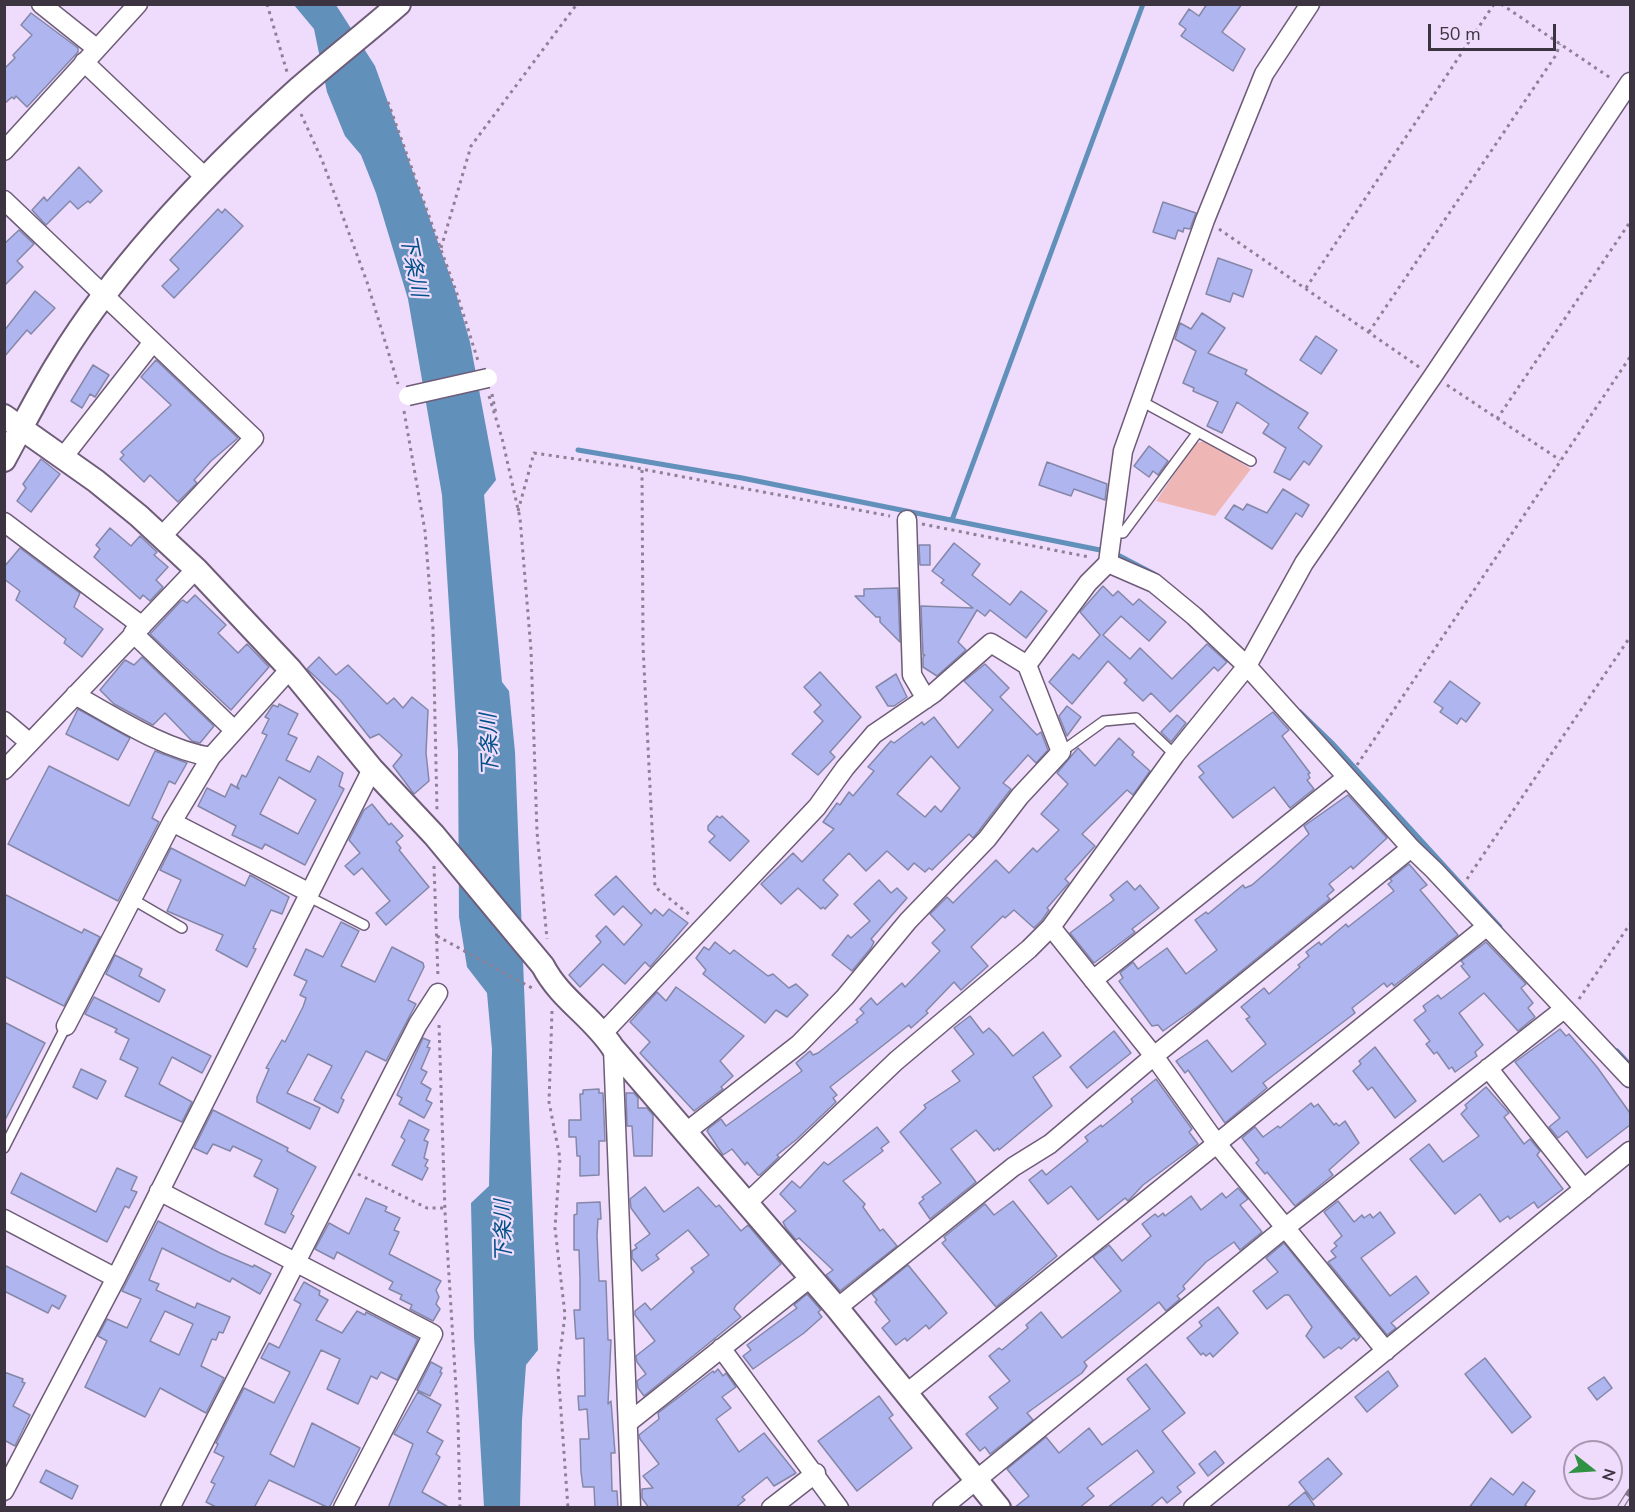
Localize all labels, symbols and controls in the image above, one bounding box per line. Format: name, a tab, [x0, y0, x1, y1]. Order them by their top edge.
scale bar	[1431, 12, 1558, 50]
text: 50 m	[1439, 22, 1481, 46]
water label: 下条川	[394, 233, 430, 299]
water label: 下条川	[477, 713, 505, 777]
water label: 下条川	[492, 1199, 518, 1263]
north arrow	[1563, 1440, 1623, 1500]
text: N	[1596, 1466, 1621, 1484]

